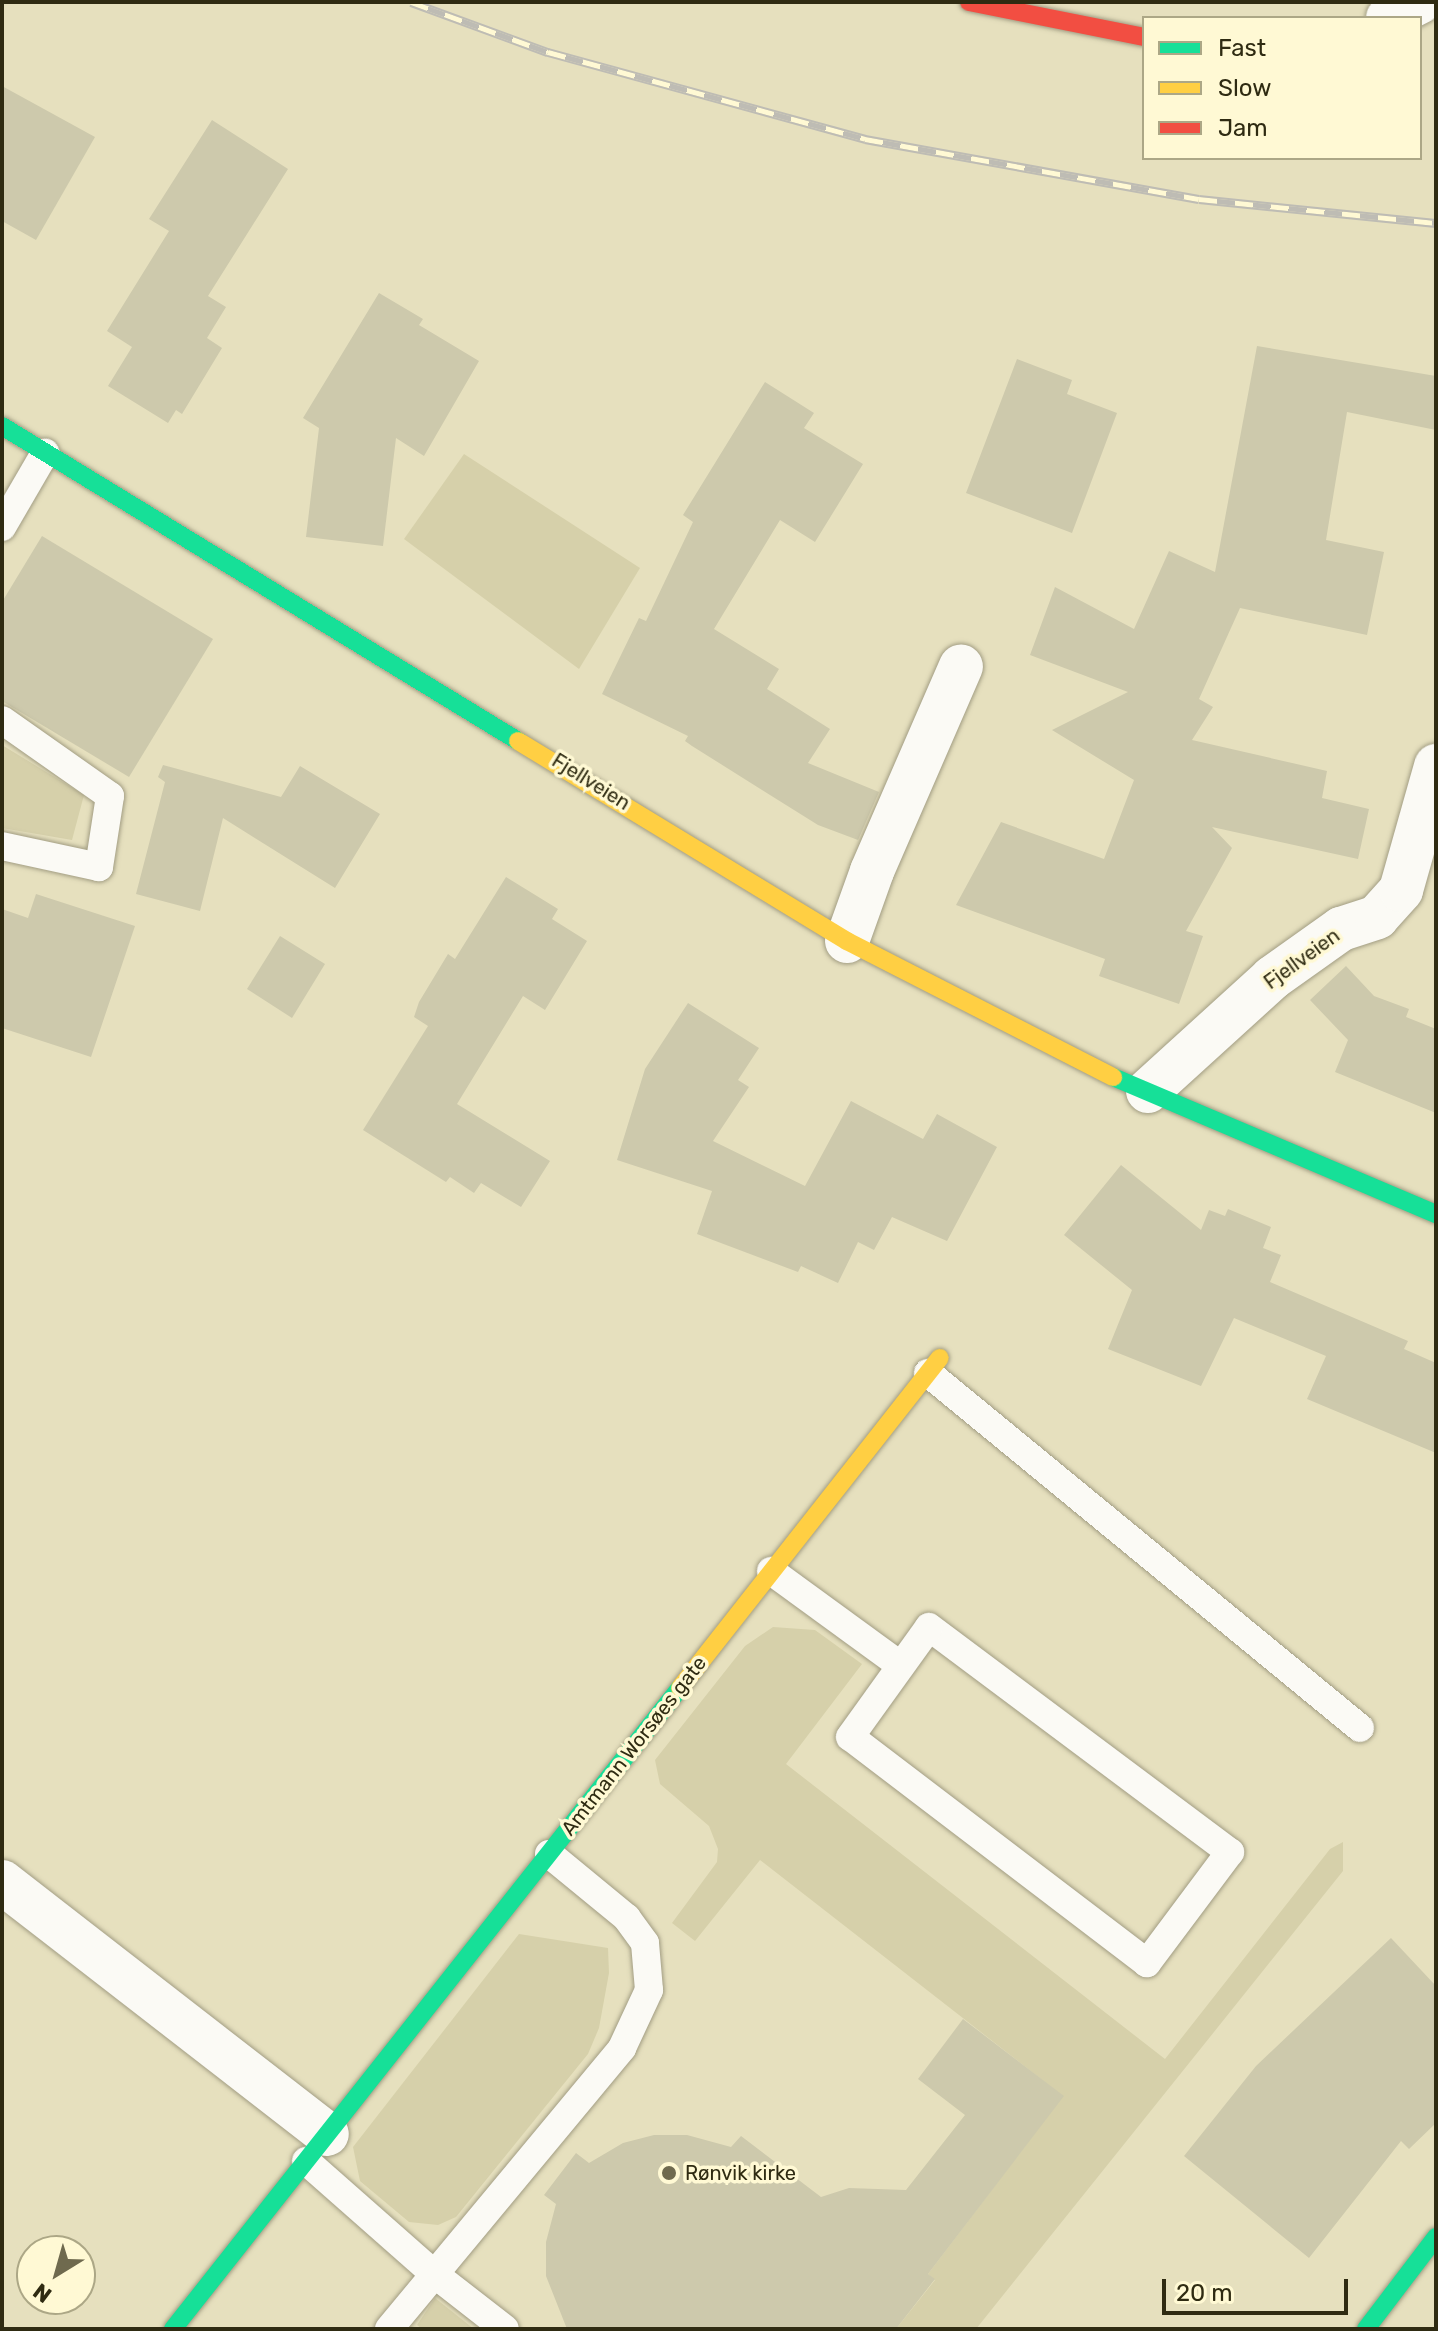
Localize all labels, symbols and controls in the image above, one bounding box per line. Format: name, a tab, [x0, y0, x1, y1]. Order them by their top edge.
legend	[1142, 16, 1422, 160]
text: Fast	[1218, 34, 1266, 62]
text: Slow	[1218, 74, 1271, 102]
text: Jam	[1218, 114, 1268, 142]
street label: Fjellveien	[547, 749, 635, 815]
street label: Fjellveien	[1259, 924, 1345, 994]
street label: Amtmann Worsøes gate	[556, 1651, 712, 1841]
place label: Rønvik kirke	[685, 2161, 796, 2185]
marker: Rønvik kirke	[660, 2164, 678, 2182]
north arrow	[16, 2235, 96, 2315]
scale bar	[1166, 2263, 1352, 2313]
text: N	[28, 2277, 57, 2309]
text: 20 m	[1176, 2279, 1233, 2307]

